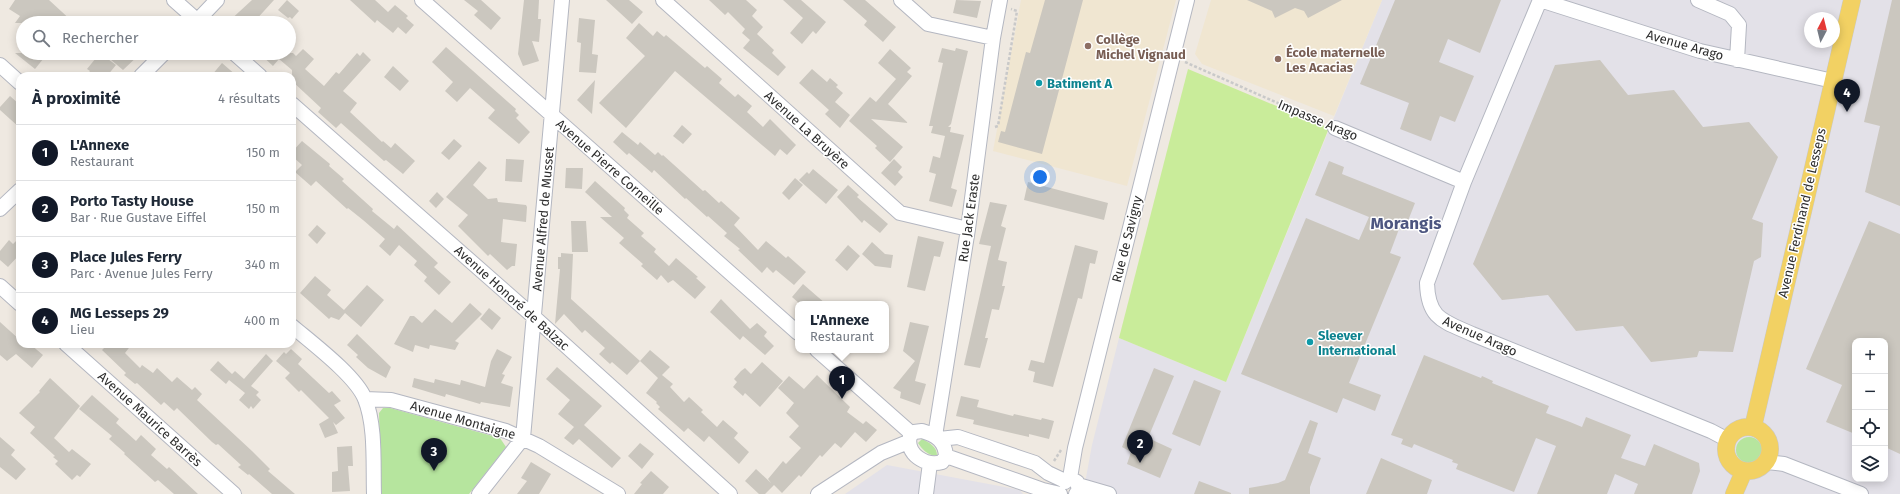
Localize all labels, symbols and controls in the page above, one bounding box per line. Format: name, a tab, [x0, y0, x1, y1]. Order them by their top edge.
north arrow	[1804, 12, 1840, 48]
search box	[16, 16, 296, 60]
icon: search	[30, 27, 52, 49]
street label: Avenue Arago	[1645, 27, 1725, 63]
text: Rechercher	[62, 29, 138, 47]
place label: Collège Michel Vignaud	[1096, 32, 1186, 62]
marker: Collège Michel Vignaud	[1083, 41, 1093, 51]
place label: École maternelle Les Acacias	[1286, 44, 1385, 75]
marker: École maternelle Les Acacias	[1273, 54, 1283, 64]
place label: Batiment A	[1047, 76, 1113, 91]
marker: Batiment A	[1034, 78, 1044, 88]
pin: 4	[1834, 79, 1860, 112]
text: À proximité	[32, 88, 121, 109]
street label: Avenue La Bruyère	[761, 88, 853, 172]
text: 4 résultats	[218, 91, 280, 106]
street label: Impasse Arago	[1276, 96, 1360, 144]
street label: Avenue Pierre Corneille	[553, 116, 667, 218]
street label: Avenue Ferdinand de Lesseps	[1775, 127, 1829, 299]
text: L'Annexe	[70, 136, 129, 154]
text: 1	[42, 145, 48, 160]
text: 150 m	[246, 145, 280, 160]
street label: Avenue Alfred de Musset	[529, 146, 557, 292]
text: Restaurant	[70, 154, 134, 169]
your location	[1030, 167, 1050, 187]
street label: Rue Jack Eraste	[955, 173, 983, 263]
text: Porto Tasty House	[70, 192, 194, 210]
street label: Rue de Savigny	[1109, 193, 1145, 284]
text: 2	[42, 201, 48, 216]
text: 150 m	[246, 201, 280, 216]
text: Bar · Rue Gustave Eiffel	[70, 210, 206, 225]
district label: Morangis	[1370, 213, 1442, 234]
street label: Avenue Honoré de Balzac	[452, 242, 572, 354]
text: Place Jules Ferry	[70, 248, 182, 266]
text: 3	[42, 257, 48, 272]
text: 340 m	[245, 257, 280, 272]
text: Parc · Avenue Jules Ferry	[70, 266, 213, 281]
popup	[795, 301, 889, 353]
text: MG Lesseps 29	[70, 304, 169, 322]
text: L'Annexe	[810, 311, 869, 329]
text: 4	[41, 313, 49, 328]
text: 400 m	[244, 313, 280, 328]
street label: Avenue Arago	[1441, 313, 1519, 359]
text: Lieu	[70, 322, 95, 337]
place label: Sleever International	[1318, 328, 1396, 358]
text: Restaurant	[810, 329, 874, 344]
marker: Sleever International	[1305, 337, 1315, 347]
map controls	[1852, 338, 1888, 482]
button: +	[1852, 338, 1888, 374]
pin: 1	[829, 366, 855, 399]
street label: Avenue Maurice Barrès	[95, 368, 205, 470]
button: −	[1852, 374, 1888, 410]
street label: Avenue Montaigne	[409, 398, 517, 442]
button: locate	[1852, 410, 1888, 446]
pin: 2	[1127, 430, 1153, 463]
pin: 3	[421, 438, 447, 471]
button: layers	[1852, 446, 1888, 482]

